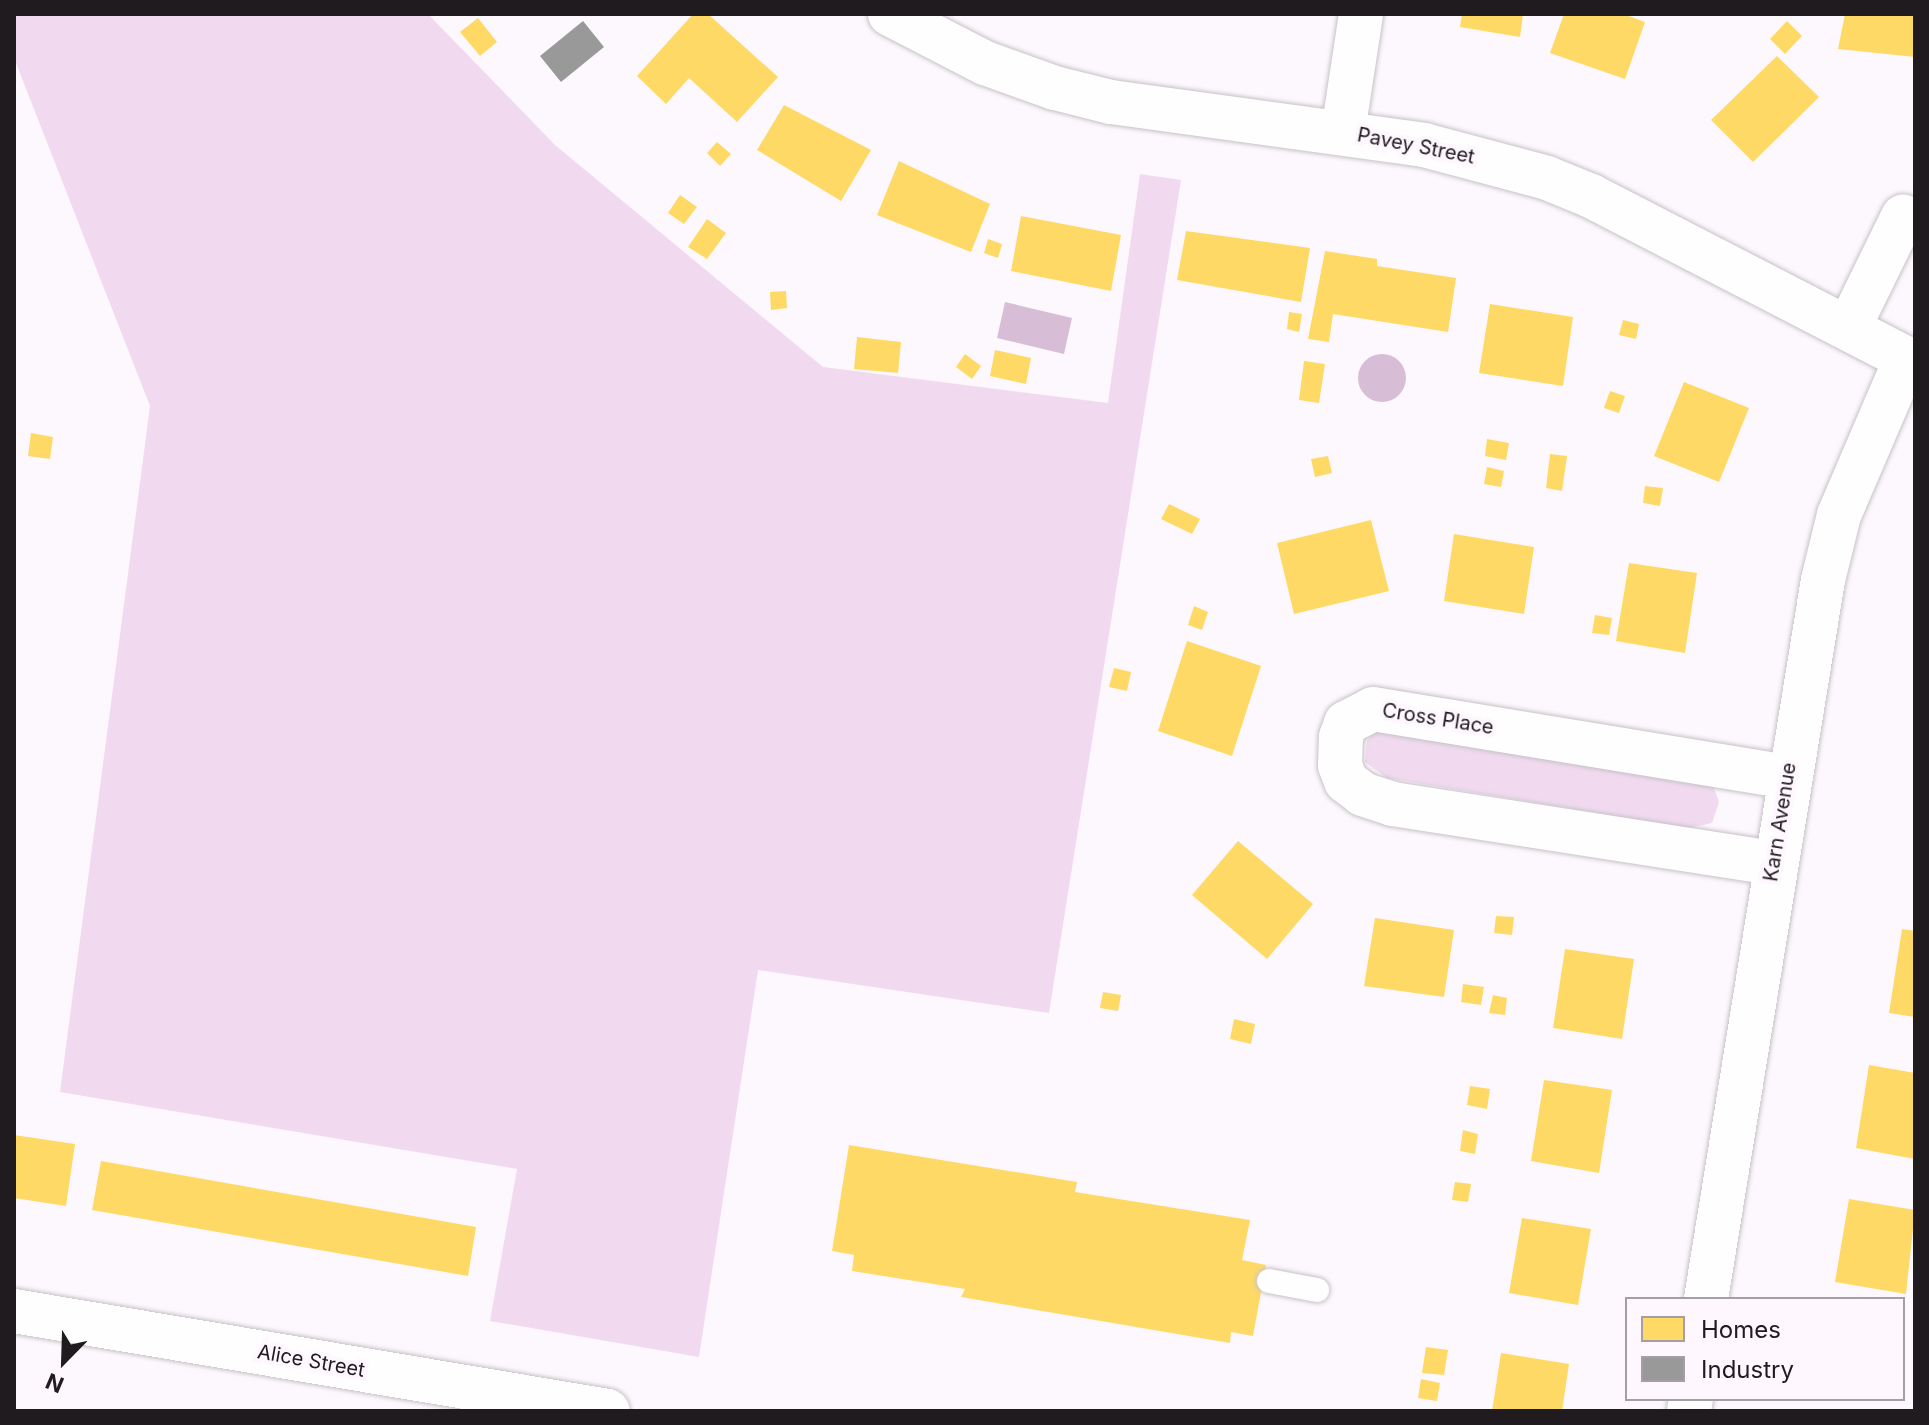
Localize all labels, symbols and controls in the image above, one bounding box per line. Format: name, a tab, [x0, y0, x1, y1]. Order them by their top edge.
street label: Pavey Street	[1355, 123, 1477, 169]
street label: Cross Place	[1381, 698, 1495, 740]
street label: Karn Avenue	[1759, 761, 1801, 883]
legend	[1625, 1297, 1905, 1401]
text: Homes	[1701, 1315, 1781, 1344]
north arrow	[24, 1321, 104, 1401]
street label: Alice Street	[255, 1340, 367, 1382]
text: Industry	[1701, 1355, 1794, 1384]
text: N	[42, 1368, 67, 1398]

